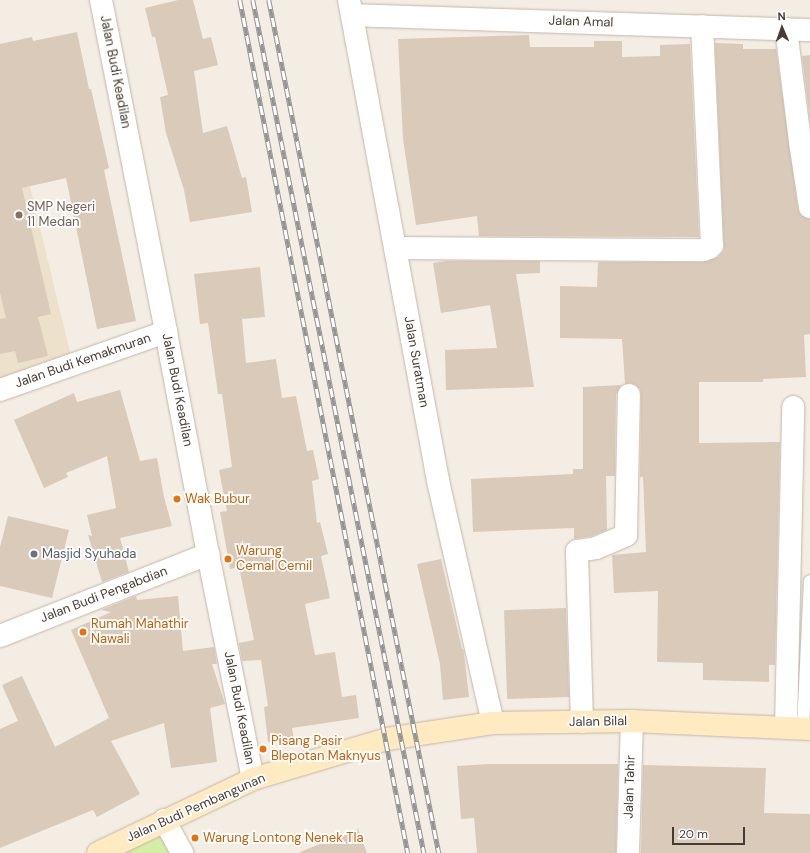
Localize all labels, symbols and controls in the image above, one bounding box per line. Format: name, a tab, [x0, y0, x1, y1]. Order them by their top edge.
north arrow	[762, 8, 802, 48]
text: N	[777, 9, 786, 23]
street label: Jalan Amal	[548, 13, 614, 31]
street label: Jalan Budi Keadilan	[96, 14, 134, 130]
place label: SMP Negeri 11 Medan	[27, 200, 95, 231]
marker: SMP Negeri 11 Medan	[14, 210, 24, 220]
street label: Jalan Suratman	[400, 315, 432, 409]
street label: Jalan Budi Kemakmuran	[13, 330, 153, 392]
street label: Jalan Budi Keadilan	[158, 332, 196, 448]
place label: Wak Bubur	[185, 491, 250, 507]
marker: Wak Bubur	[172, 494, 182, 504]
place label: Warung Cemal Cemil	[236, 544, 312, 575]
place label: Masjid Syuhada	[42, 546, 136, 562]
marker: Masjid Syuhada	[29, 549, 39, 559]
marker: Warung Cemal Cemil	[223, 554, 233, 564]
street label: Jalan Budi Pengabdian	[38, 564, 170, 626]
place label: Rumah Mahathir Nawali	[91, 617, 189, 648]
marker: Rumah Mahathir Nawali	[78, 627, 88, 637]
street label: Jalan Budi Keadilan	[220, 650, 258, 766]
street label: Jalan Bilal	[569, 714, 627, 730]
place label: Pisang Pasir Blepotan Maknyus	[271, 734, 381, 765]
marker: Pisang Pasir Blepotan Maknyus	[258, 744, 268, 754]
street label: Jalan Tahir	[621, 755, 639, 819]
street label: Jalan Budi Pembangunan	[124, 770, 268, 846]
scale bar	[674, 819, 747, 845]
text: 20 m	[679, 826, 708, 842]
place label: Warung Lontong Nenek TIa	[203, 830, 364, 846]
marker: Warung Lontong Nenek TIa	[190, 833, 200, 843]

